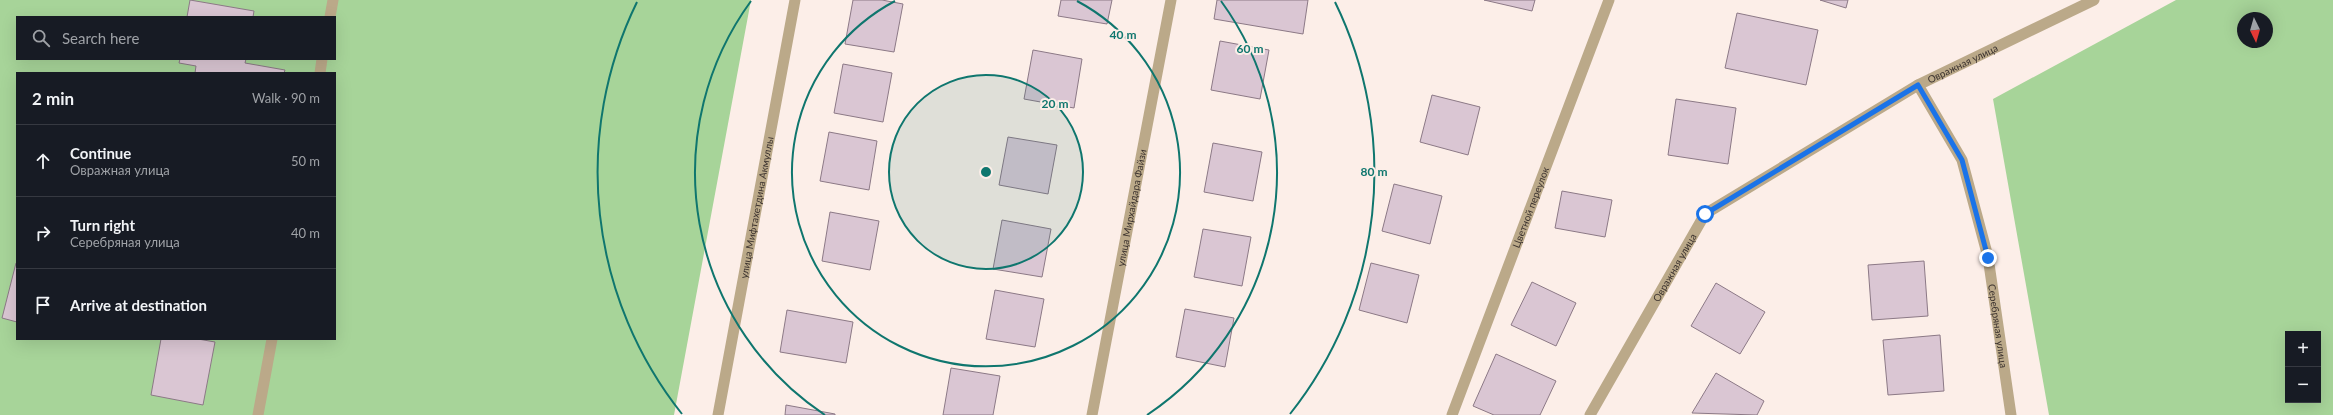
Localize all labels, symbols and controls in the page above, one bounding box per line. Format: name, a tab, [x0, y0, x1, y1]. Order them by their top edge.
north arrow	[2237, 12, 2273, 48]
search box	[16, 16, 336, 60]
icon: search	[30, 27, 52, 49]
text: 40 m	[1110, 27, 1136, 42]
text: Search here	[62, 29, 139, 47]
text: 60 m	[1237, 41, 1263, 56]
street label: Овражная улица	[1925, 41, 2000, 86]
text: 2 min	[32, 88, 74, 109]
text: Walk · 90 m	[252, 90, 320, 106]
text: 20 m	[1042, 96, 1068, 111]
street label: улица Мифтахетдина Акмуллы	[737, 136, 776, 279]
text: Continue	[70, 144, 131, 162]
street label: улица Мирхайдара Файзи	[1114, 148, 1149, 267]
icon: ahead	[32, 150, 54, 172]
text: 50 m	[291, 153, 320, 169]
text: Овражная улица	[70, 162, 170, 178]
text: 80 m	[1361, 164, 1387, 179]
street label: Цветной переулок	[1510, 164, 1552, 250]
centre of rings	[979, 165, 993, 179]
route start	[1696, 205, 1714, 223]
text: Turn right	[70, 216, 135, 234]
icon: right	[32, 222, 54, 244]
text: 40 m	[291, 225, 320, 241]
street label: Овражная улица	[1650, 231, 1699, 304]
text: Серебряная улица	[70, 234, 180, 250]
route end	[1979, 249, 1997, 267]
street label: Серебряная улица	[1986, 283, 2010, 369]
icon: arrive	[32, 294, 54, 316]
text: Arrive at destination	[70, 296, 207, 314]
map controls	[2285, 331, 2321, 403]
button: +	[2285, 331, 2321, 367]
button: −	[2285, 367, 2321, 403]

